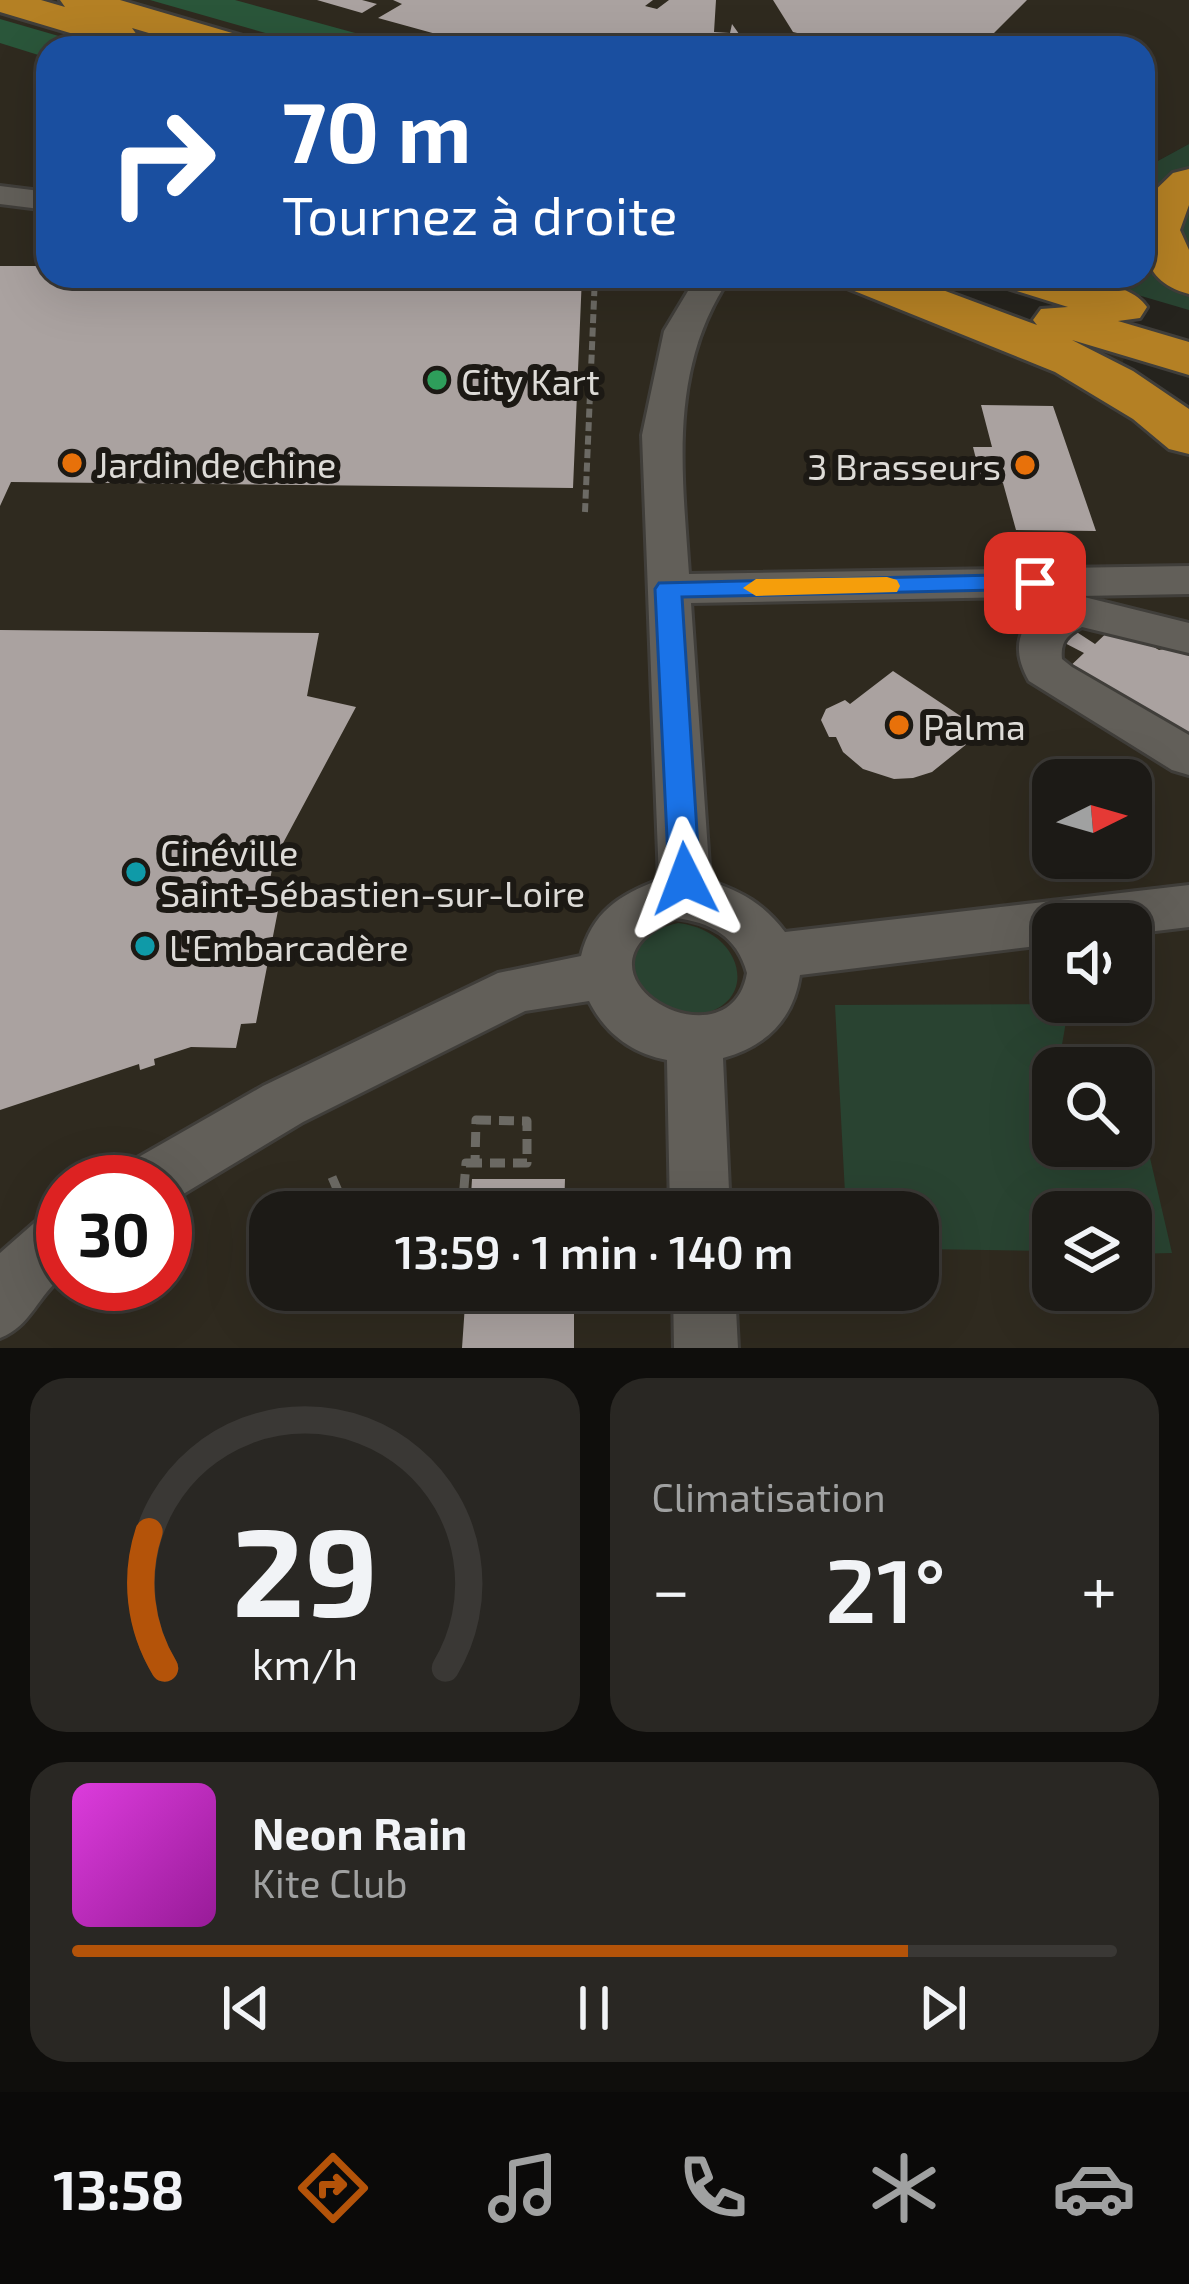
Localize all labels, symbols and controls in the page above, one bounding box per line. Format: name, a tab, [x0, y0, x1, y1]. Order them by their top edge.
text: 70 m	[282, 79, 472, 180]
icon: right	[84, 84, 240, 240]
text: Tournez à droite	[282, 181, 678, 246]
place label: City Kart	[461, 359, 600, 402]
marker: City Kart	[424, 367, 450, 393]
place label: Jardin de chine	[96, 442, 336, 485]
place label: 3 Brasseurs	[807, 444, 1001, 487]
marker: Jardin de chine	[59, 450, 85, 476]
marker: 3 Brasseurs	[1012, 452, 1038, 478]
pin	[984, 532, 1086, 634]
icon: arrive	[1002, 550, 1068, 616]
place label: Palma	[923, 704, 1026, 747]
marker: Palma	[886, 712, 912, 738]
north arrow	[1032, 759, 1152, 879]
map controls	[1032, 759, 1152, 1311]
position arrow	[622, 816, 748, 942]
place label: Cinéville Saint-Sébastien-sur-Loire	[160, 830, 585, 914]
marker: Cinéville Saint-Sébastien-sur-Loire	[123, 859, 149, 885]
button: sound	[1032, 903, 1152, 1023]
place label: L'Embarcadère	[169, 925, 409, 968]
marker: L'Embarcadère	[132, 933, 158, 959]
button: search	[1032, 1047, 1152, 1167]
speed limit sign: 30	[36, 1155, 192, 1311]
button: layers	[1032, 1191, 1152, 1311]
text: 13:59 · 1 min · 140 m	[395, 1224, 793, 1278]
text: Climatisation	[652, 1473, 886, 1520]
text: 29	[232, 1492, 378, 1642]
text: 21°	[825, 1533, 946, 1641]
text: −	[652, 1548, 690, 1627]
text: +	[1081, 1548, 1117, 1627]
text: km/h	[251, 1637, 358, 1689]
text: Neon Rain	[252, 1805, 467, 1859]
text: Kite Club	[252, 1859, 408, 1906]
icon: previous	[213, 1975, 279, 2041]
icon: pause	[561, 1975, 627, 2041]
icon: next	[910, 1975, 976, 2041]
icon: directions	[291, 2146, 375, 2230]
icon: music	[481, 2146, 565, 2230]
icon: phone	[671, 2146, 755, 2230]
icon: climate	[862, 2146, 946, 2230]
icon: car	[1052, 2146, 1136, 2230]
text: 13:58	[53, 2156, 184, 2221]

